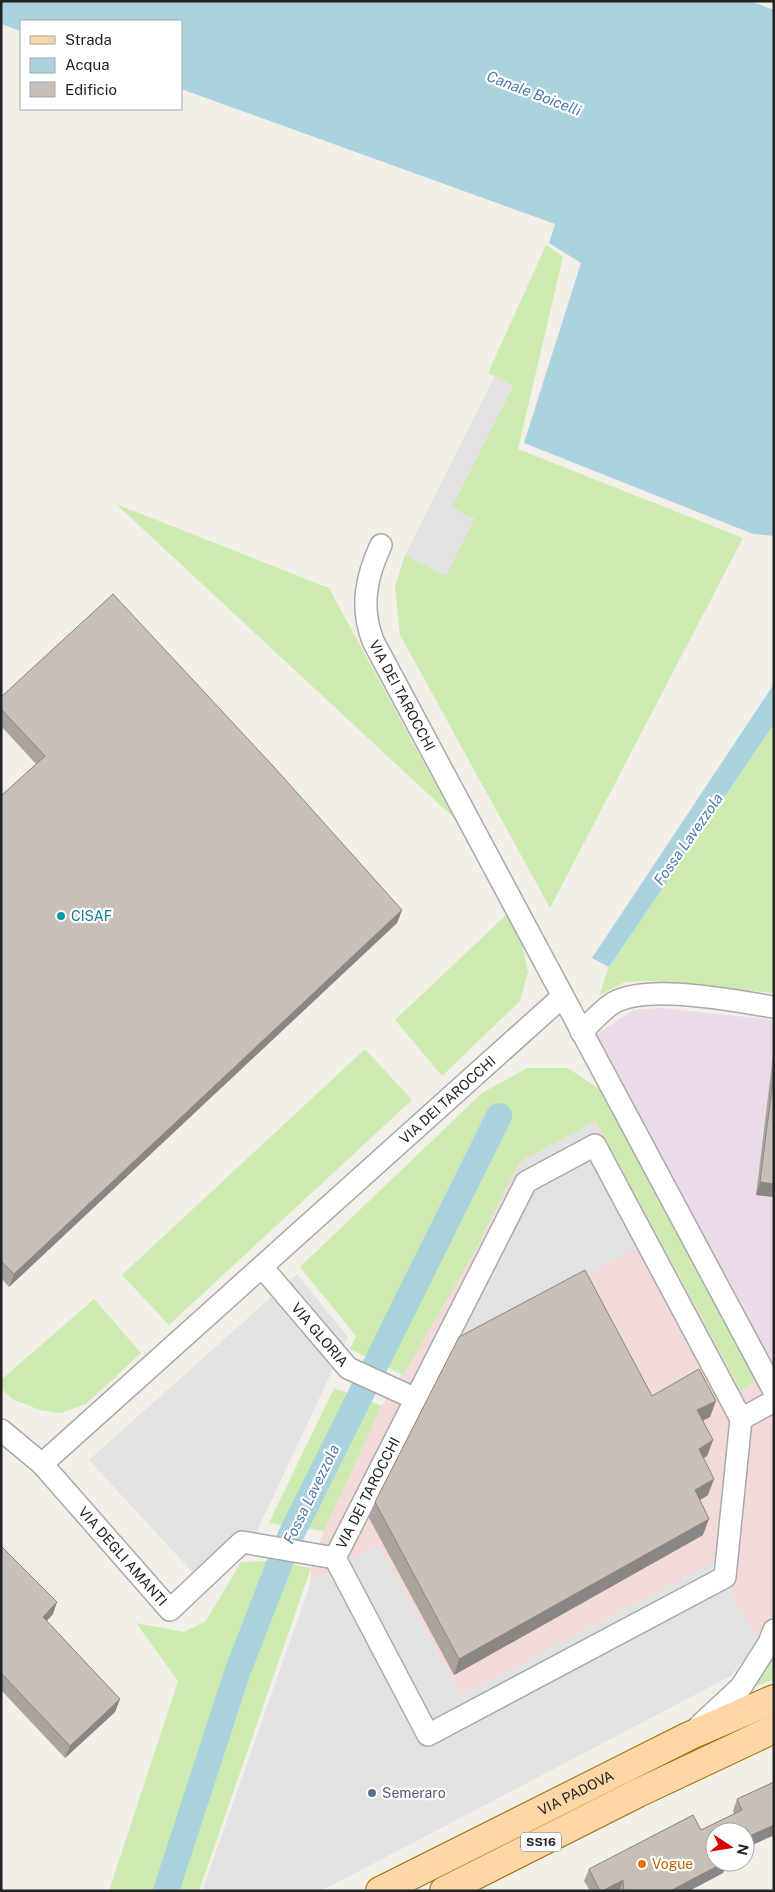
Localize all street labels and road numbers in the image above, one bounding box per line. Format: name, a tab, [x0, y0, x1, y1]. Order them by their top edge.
street label: VIA DEI TAROCCHI	[366, 637, 438, 754]
street label: VIA DEI TAROCCHI	[396, 1053, 499, 1147]
street label: VIA GLORIA	[288, 1300, 351, 1370]
street label: VIA DEI TAROCCHI	[333, 1435, 403, 1551]
street label: VIA DEGLI AMANTI	[75, 1504, 170, 1609]
street label: VIA PADOVA	[535, 1767, 616, 1818]
road number: SS16	[521, 1832, 561, 1851]

